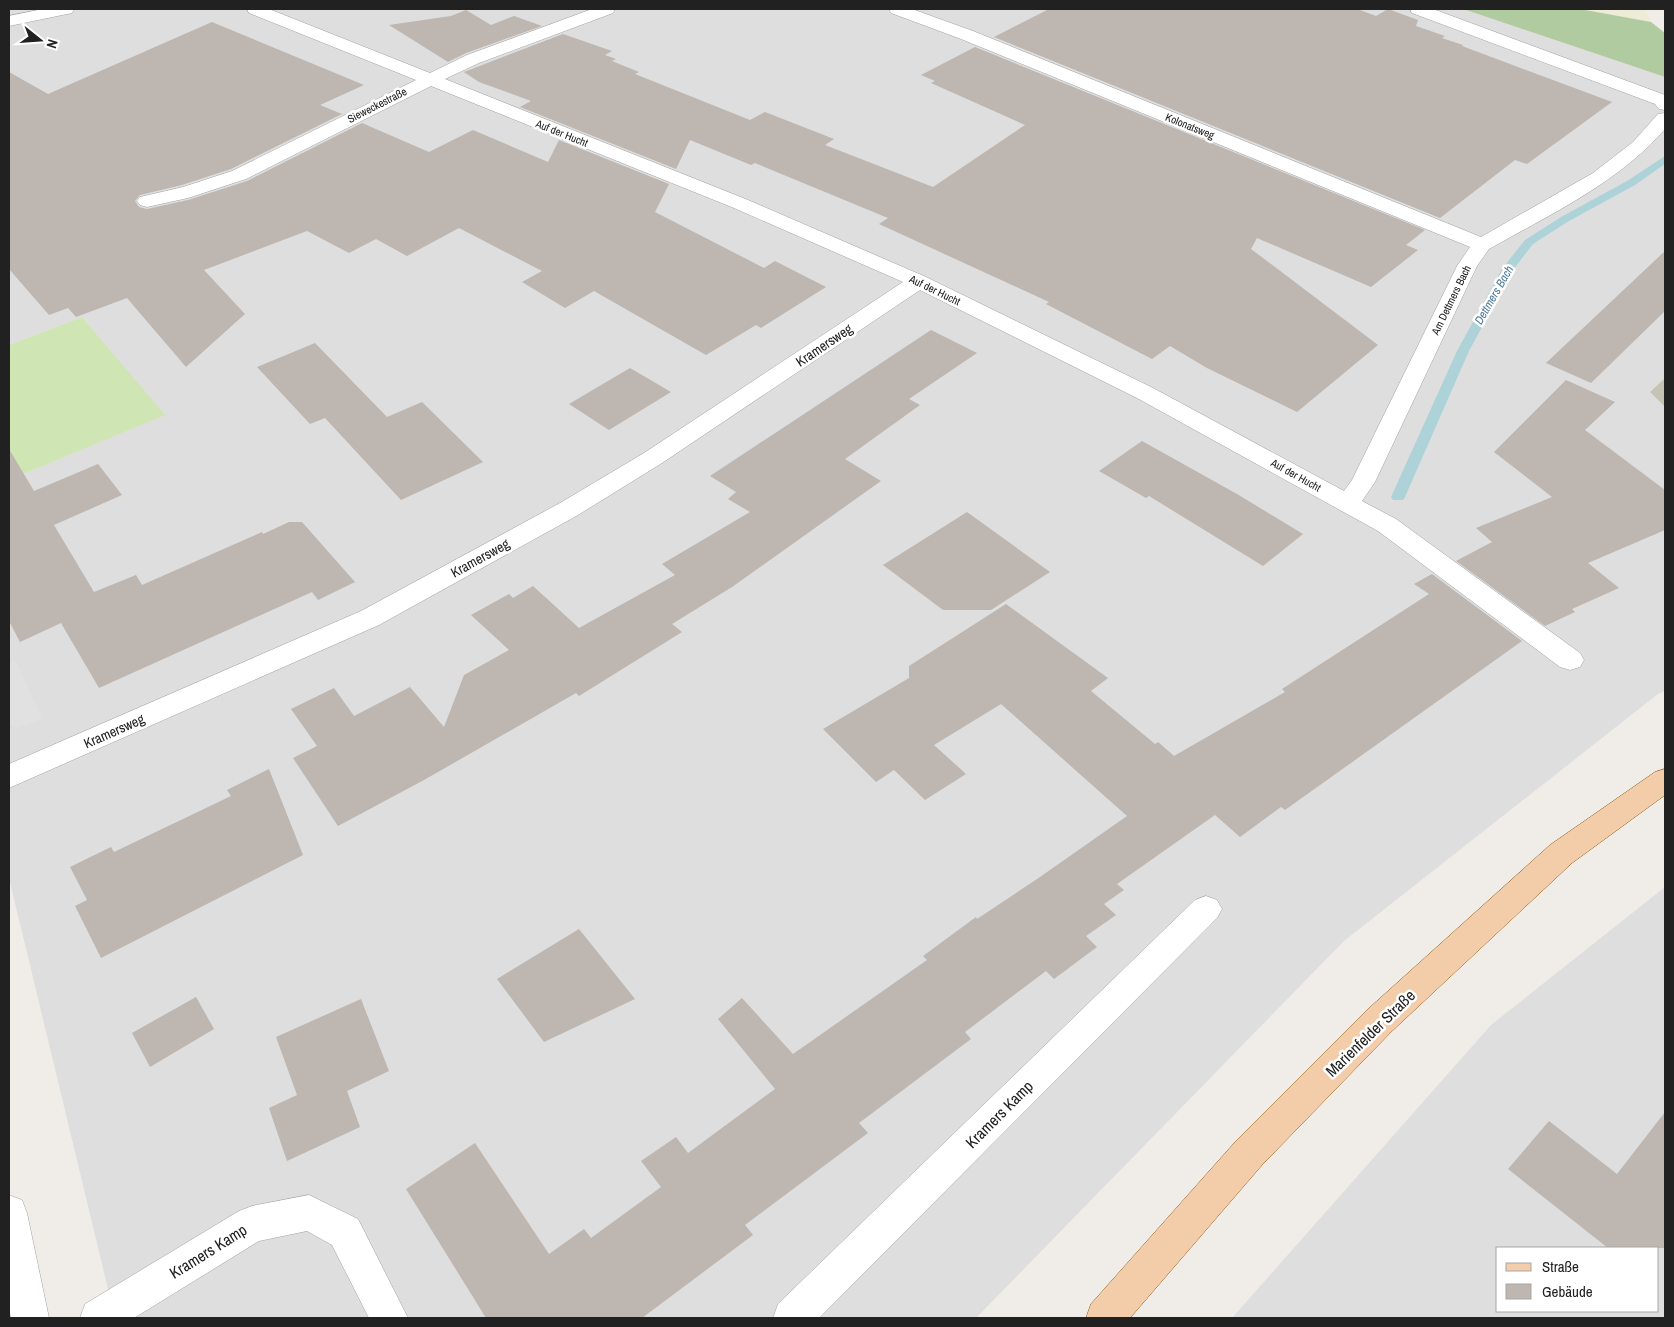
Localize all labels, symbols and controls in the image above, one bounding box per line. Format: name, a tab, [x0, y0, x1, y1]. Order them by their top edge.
north arrow	[15, 15, 65, 65]
text: N	[43, 37, 62, 50]
street label: Sieweckestraße	[345, 84, 409, 126]
street label: Kolonatsweg	[1163, 110, 1217, 142]
street label: Auf der Hucht	[533, 116, 591, 150]
street label: Am Dettmers Bach	[1428, 263, 1474, 338]
water label: Dettmers Bach	[1471, 263, 1517, 327]
street label: Auf der Hucht	[906, 271, 963, 309]
street label: Kramersweg	[792, 319, 856, 370]
street label: Auf der Hucht	[1268, 455, 1324, 495]
street label: Kramersweg	[447, 534, 513, 581]
street label: Kramersweg	[81, 709, 148, 752]
street label: Marienfelder Straße	[1320, 985, 1420, 1081]
street label: Kramers Kamp	[960, 1075, 1038, 1153]
street label: Kramers Kamp	[165, 1218, 251, 1284]
legend	[1496, 1247, 1659, 1312]
text: Straße	[1542, 1256, 1579, 1277]
text: Gebäude	[1542, 1281, 1593, 1302]

